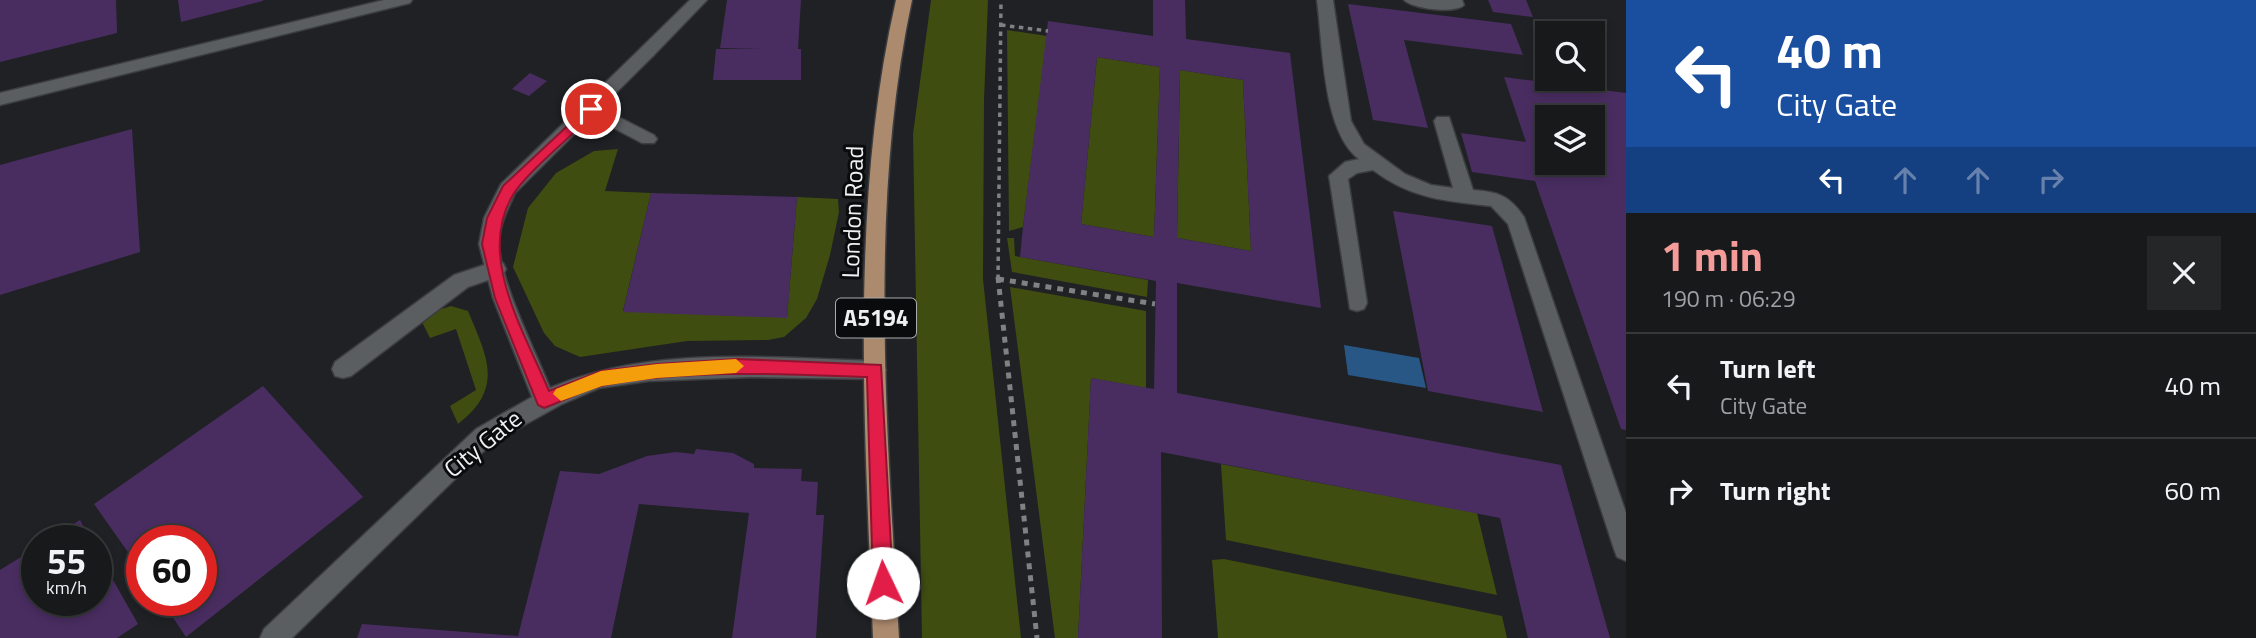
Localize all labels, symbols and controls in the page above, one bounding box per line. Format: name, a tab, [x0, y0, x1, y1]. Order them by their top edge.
text: 40 m	[1776, 12, 1883, 87]
map controls	[1535, 21, 1605, 175]
button: search	[1535, 21, 1605, 91]
icon: left	[1661, 28, 1752, 119]
pin	[561, 79, 621, 139]
text: City Gate	[1776, 80, 1897, 128]
icon: arrive	[572, 90, 610, 128]
button: layers	[1535, 105, 1605, 175]
street label: London Road	[832, 145, 872, 279]
icon: left	[1813, 161, 1851, 199]
icon: ahead	[1886, 161, 1924, 199]
icon: ahead	[1959, 161, 1997, 199]
icon: right	[2032, 161, 2070, 199]
text: 1 min	[1661, 223, 1763, 287]
button: close	[2147, 236, 2221, 310]
text: 190 m · 06:29	[1661, 281, 1796, 316]
road number: A5194	[836, 298, 916, 338]
text: Turn left	[1720, 349, 1815, 388]
text: 40 m	[2164, 366, 2221, 405]
icon: left	[1661, 367, 1699, 405]
text: City Gate	[1720, 388, 1807, 423]
street label: City Gate	[436, 401, 529, 486]
text: Turn right	[1720, 471, 1831, 510]
text: 60 m	[2164, 471, 2221, 510]
icon: right	[1661, 472, 1699, 510]
speed limit sign: 60	[126, 525, 217, 616]
text: 55	[47, 534, 86, 588]
position arrow	[846, 546, 920, 620]
text: km/h	[46, 574, 87, 601]

